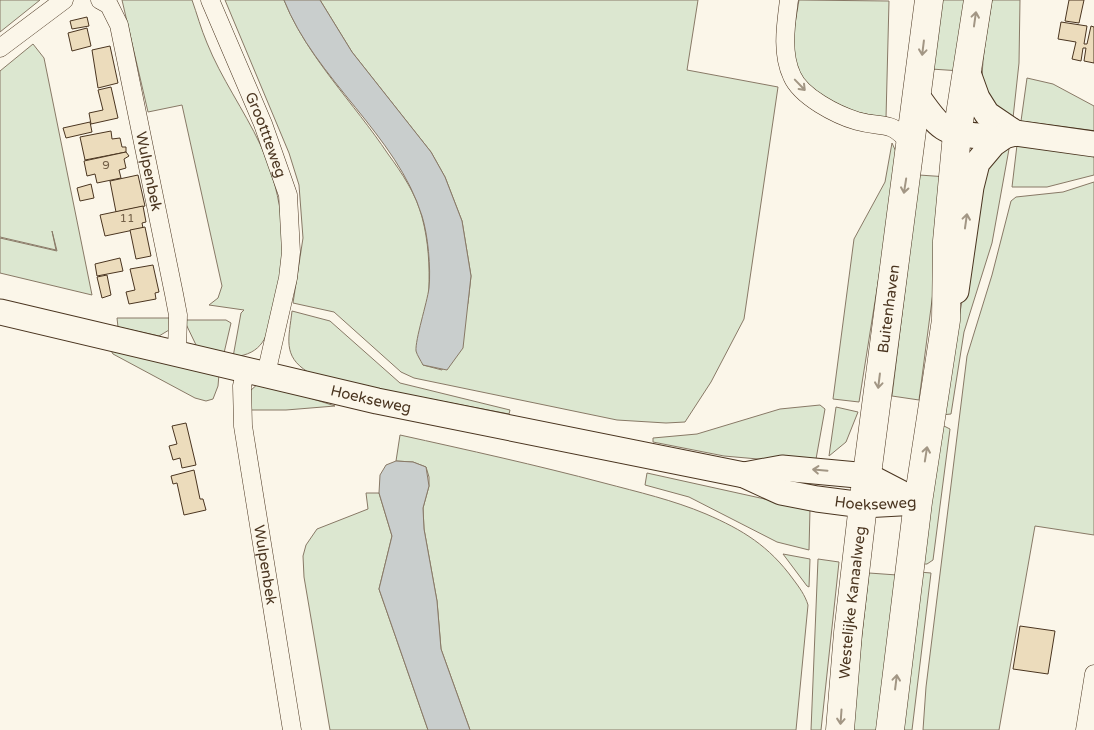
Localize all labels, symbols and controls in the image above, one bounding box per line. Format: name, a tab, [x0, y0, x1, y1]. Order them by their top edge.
one-way arrow	[970, 11, 980, 27]
one-way arrow	[918, 40, 928, 56]
one-way arrow	[794, 79, 806, 92]
street label: Groottteweg	[241, 89, 290, 180]
street label: Wulpenbek	[132, 130, 166, 213]
house number: 9	[102, 158, 110, 172]
one-way arrow	[900, 178, 910, 194]
house number: 11	[119, 211, 135, 225]
one-way arrow	[961, 213, 971, 229]
street label: Buitenhaven	[874, 263, 903, 354]
one-way arrow	[874, 373, 884, 389]
street label: Hoekseweg	[329, 381, 413, 417]
one-way arrow	[921, 446, 931, 462]
one-way arrow	[812, 465, 828, 475]
street label: Hoekseweg	[833, 492, 917, 514]
street label: Wulpenbek	[250, 523, 281, 606]
street label: Westelijke Kanaalweg	[835, 525, 869, 680]
one-way arrow	[891, 674, 901, 690]
one-way arrow	[836, 708, 846, 724]

